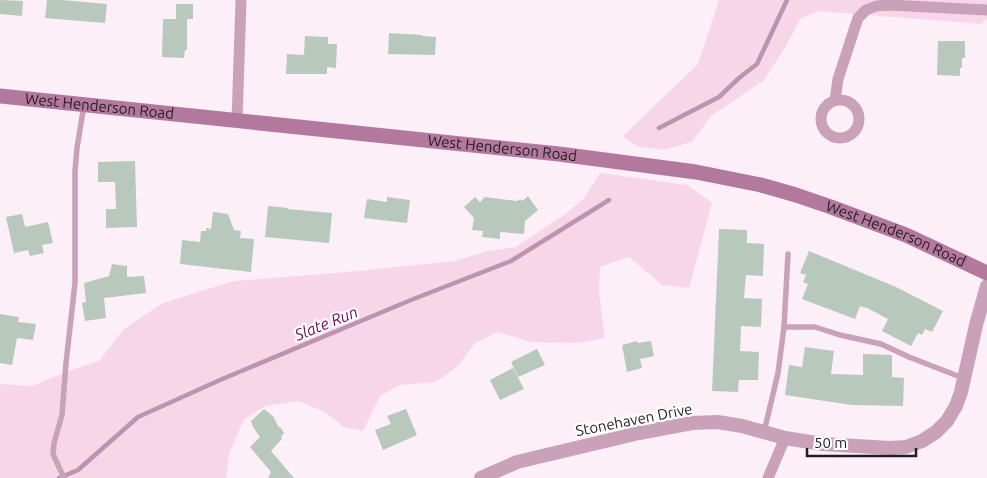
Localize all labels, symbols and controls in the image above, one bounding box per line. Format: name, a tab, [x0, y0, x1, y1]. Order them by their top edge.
street label: West Henderson Road	[24, 90, 175, 122]
street label: West Henderson Road	[427, 131, 578, 164]
street label: West Henderson Road	[824, 197, 969, 270]
water label: Slate Run	[291, 302, 360, 344]
street label: Stonehaven Drive	[574, 400, 694, 439]
scale bar	[807, 426, 916, 458]
text: 50 m	[814, 434, 847, 451]

